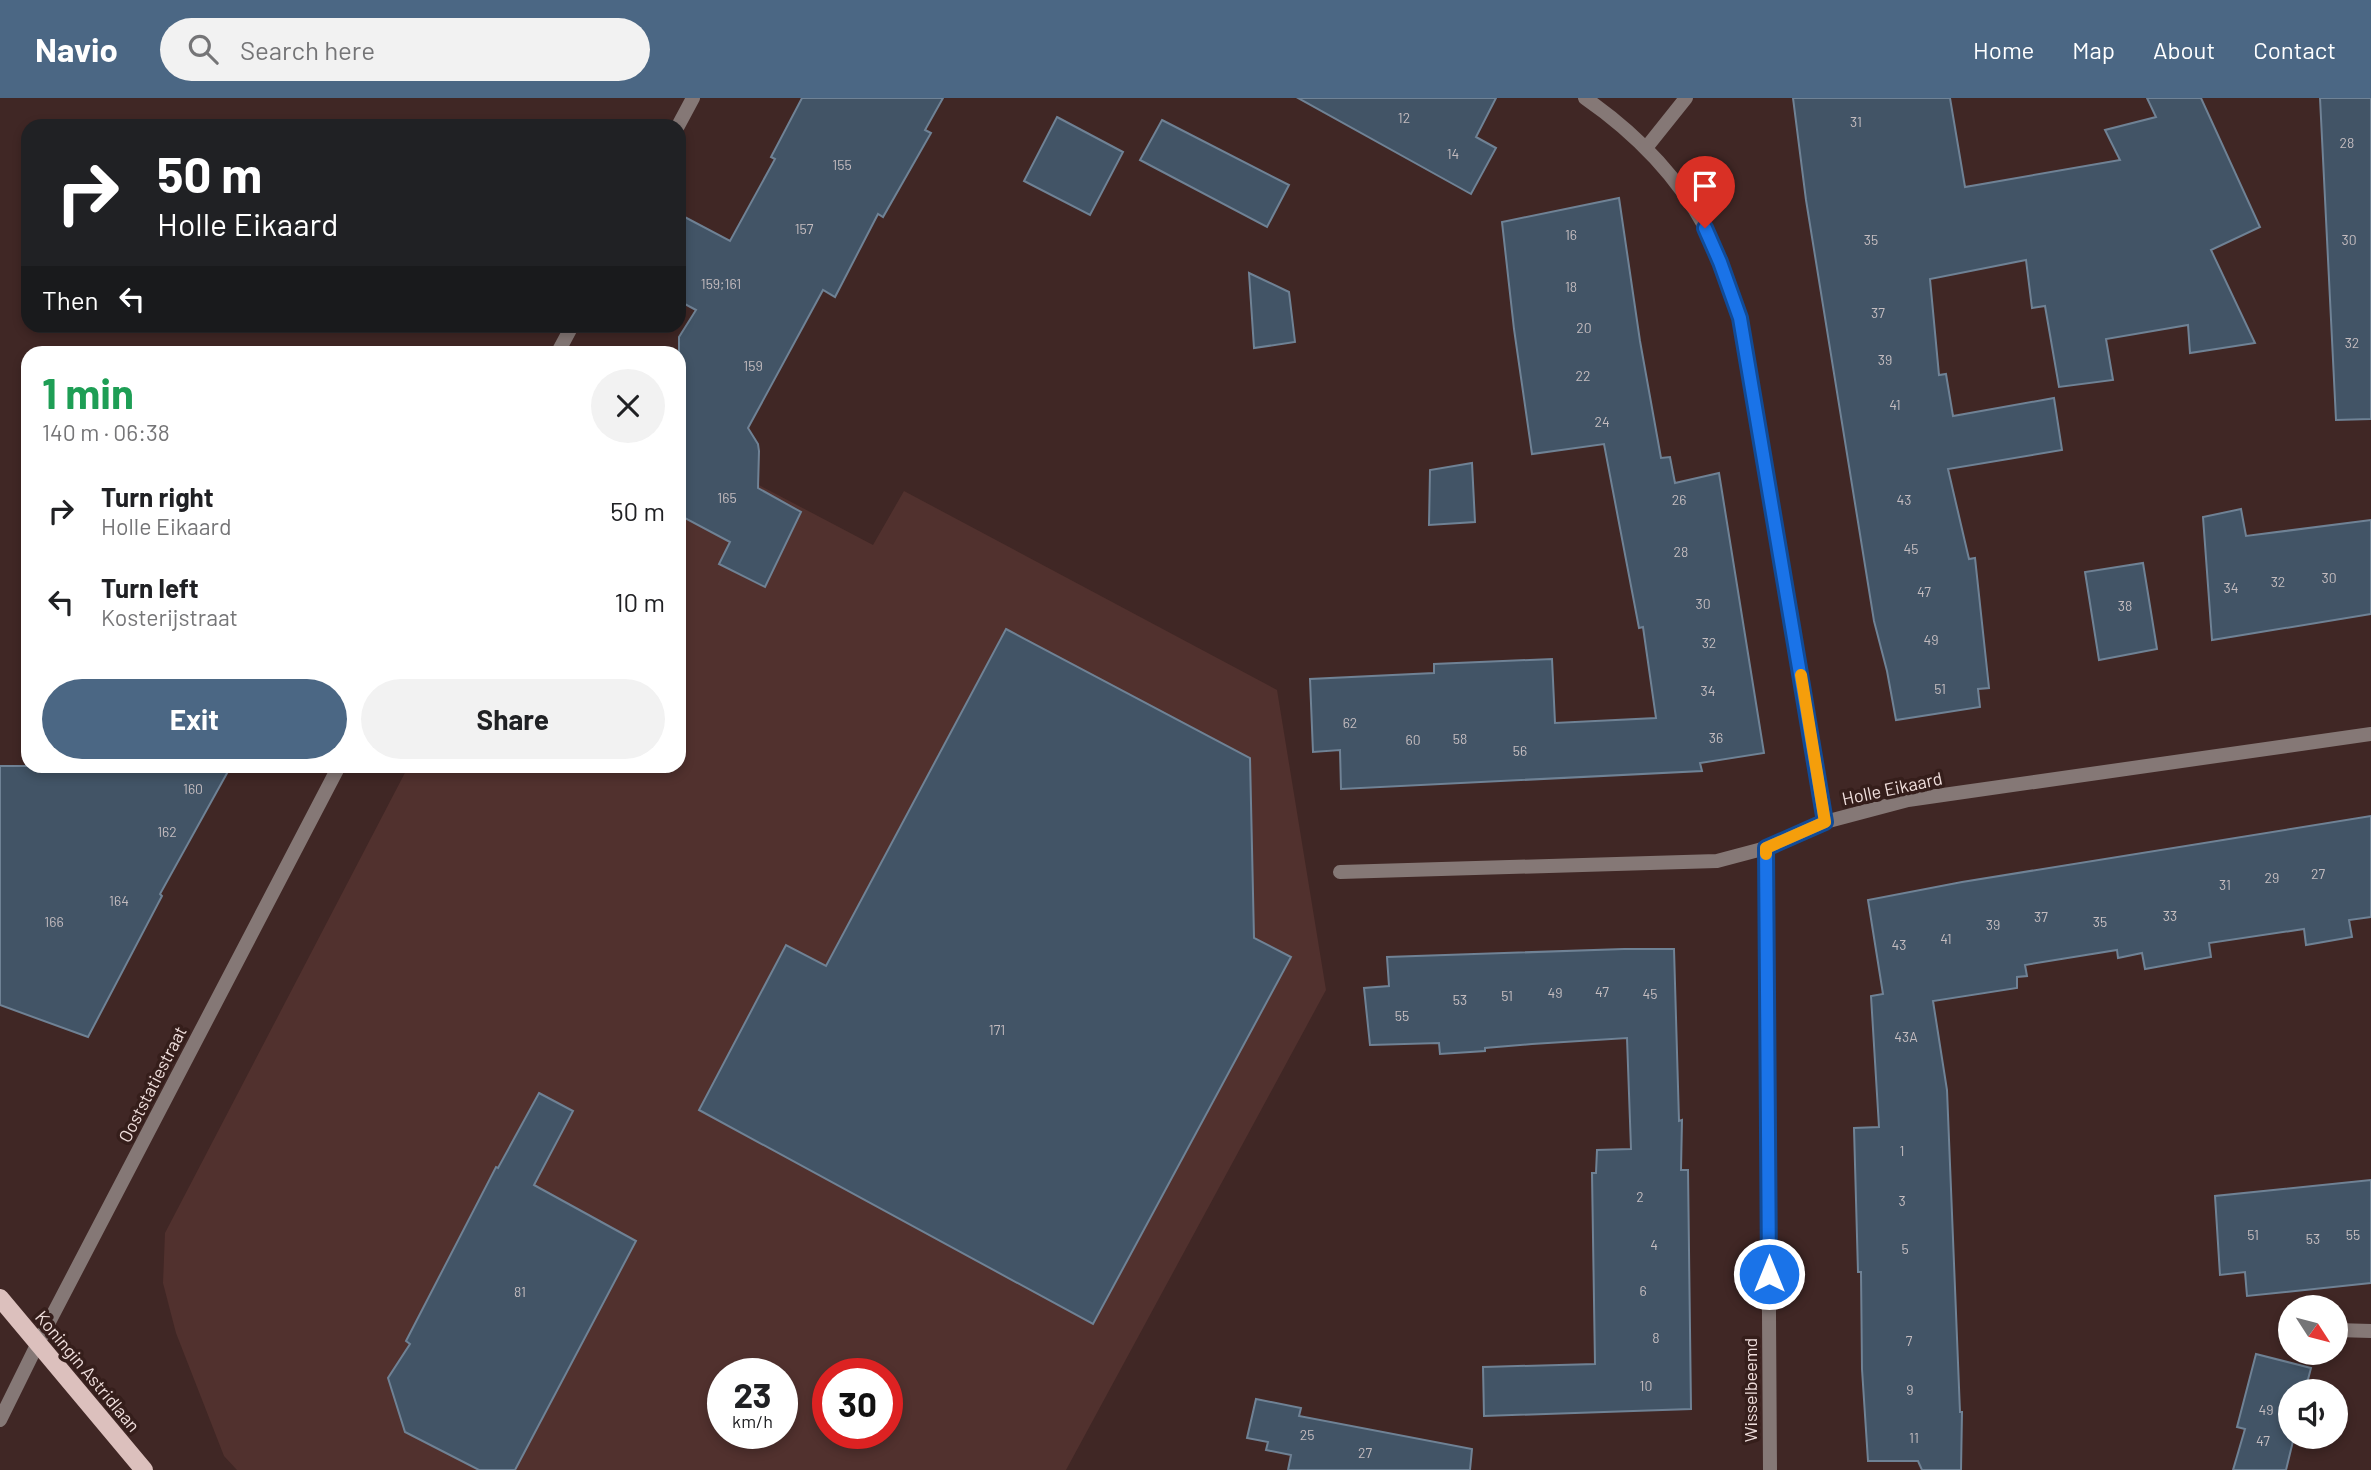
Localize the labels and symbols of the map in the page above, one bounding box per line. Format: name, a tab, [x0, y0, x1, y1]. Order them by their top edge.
house number: 12	[1398, 109, 1410, 126]
house number: 31	[1850, 113, 1862, 130]
house number: 28	[2340, 134, 2354, 151]
house number: 14	[1447, 145, 1459, 162]
house number: 155	[832, 156, 852, 173]
pin	[1675, 156, 1735, 228]
house number: 157	[795, 220, 814, 237]
house number: 16	[1565, 226, 1577, 243]
house number: 35	[1864, 231, 1878, 248]
house number: 30	[2341, 231, 2357, 248]
house number: 159;161	[701, 275, 741, 292]
house number: 18	[1565, 278, 1577, 295]
house number: 37	[1871, 304, 1885, 321]
house number: 20	[1576, 319, 1592, 336]
house number: 32	[2345, 334, 2359, 351]
house number: 39	[1878, 351, 1892, 368]
house number: 159	[743, 357, 763, 374]
house number: 22	[1575, 367, 1591, 384]
house number: 41	[1889, 396, 1901, 413]
house number: 24	[1594, 413, 1610, 430]
house number: 165	[717, 489, 737, 506]
house number: 26	[1672, 491, 1686, 508]
house number: 43	[1897, 491, 1911, 508]
house number: 45	[1904, 540, 1918, 557]
house number: 28	[1674, 543, 1688, 560]
house number: 30	[2321, 569, 2337, 586]
house number: 32	[2271, 573, 2285, 590]
house number: 34	[2224, 579, 2238, 596]
house number: 47	[1917, 583, 1931, 600]
house number: 30	[1695, 595, 1711, 612]
house number: 38	[2118, 597, 2132, 614]
house number: 49	[1923, 631, 1939, 648]
house number: 32	[1702, 634, 1716, 651]
house number: 51	[1934, 680, 1946, 697]
house number: 34	[1701, 682, 1715, 699]
house number: 62	[1343, 714, 1357, 731]
house number: 36	[1709, 729, 1723, 746]
house number: 58	[1453, 730, 1467, 747]
house number: 60	[1405, 731, 1421, 748]
house number: 56	[1513, 742, 1527, 759]
street label: Holle Eikaard	[1840, 767, 1944, 809]
house number: 160	[183, 780, 203, 797]
house number: 162	[157, 823, 177, 840]
house number: 27	[2311, 865, 2325, 882]
house number: 29	[2265, 869, 2279, 886]
house number: 31	[2219, 876, 2231, 893]
house number: 164	[109, 892, 129, 909]
house number: 33	[2163, 907, 2177, 924]
house number: 37	[2034, 908, 2048, 925]
house number: 166	[44, 913, 64, 930]
house number: 35	[2093, 913, 2107, 930]
house number: 39	[1986, 916, 2000, 933]
house number: 41	[1940, 930, 1952, 947]
house number: 43	[1892, 936, 1906, 953]
house number: 47	[1595, 983, 1609, 1000]
house number: 49	[1547, 984, 1563, 1001]
house number: 45	[1643, 985, 1657, 1002]
house number: 51	[1501, 987, 1513, 1004]
house number: 53	[1453, 991, 1467, 1008]
house number: 55	[1395, 1007, 1409, 1024]
house number: 171	[989, 1021, 1005, 1038]
street label: Ooststatiestraat	[113, 1022, 191, 1146]
house number: 43A	[1894, 1028, 1918, 1045]
house number: 1	[1900, 1142, 1904, 1159]
house number: 2	[1636, 1188, 1644, 1205]
house number: 3	[1898, 1192, 1906, 1209]
house number: 51	[2247, 1226, 2259, 1243]
house number: 55	[2346, 1226, 2360, 1243]
house number: 53	[2306, 1230, 2320, 1247]
house number: 4	[1650, 1236, 1658, 1253]
position arrow	[1732, 1237, 1806, 1311]
house number: 5	[1901, 1240, 1909, 1257]
house number: 6	[1639, 1282, 1647, 1299]
house number: 81	[514, 1283, 526, 1300]
north arrow	[2278, 1295, 2348, 1365]
street label: Koningin Astridlaan	[31, 1306, 145, 1436]
house number: 8	[1652, 1329, 1660, 1346]
house number: 7	[1906, 1332, 1913, 1349]
street label: Wisselbeemd	[1739, 1338, 1761, 1442]
speed limit sign: 30	[812, 1358, 903, 1449]
house number: 10	[1640, 1377, 1652, 1394]
house number: 9	[1906, 1381, 1914, 1398]
house number: 49	[2258, 1401, 2274, 1418]
house number: 25	[1300, 1426, 1314, 1443]
house number: 11	[1909, 1429, 1919, 1446]
house number: 47	[2256, 1432, 2270, 1449]
house number: 27	[1358, 1444, 1372, 1461]

